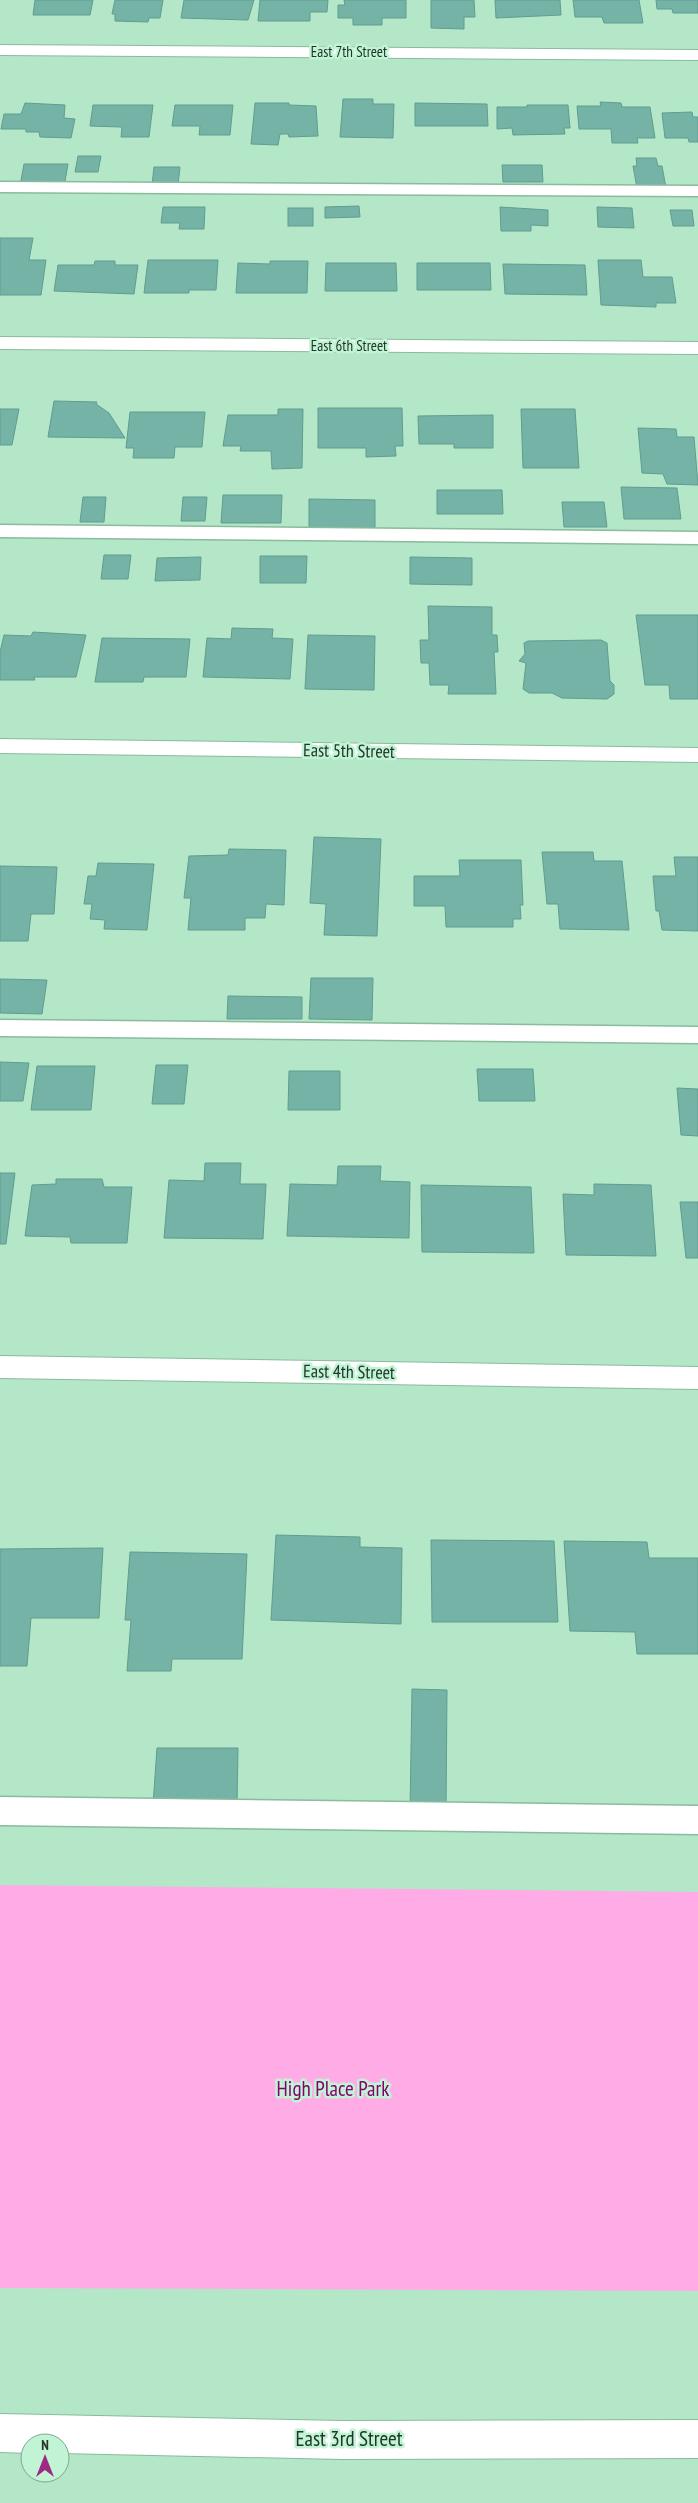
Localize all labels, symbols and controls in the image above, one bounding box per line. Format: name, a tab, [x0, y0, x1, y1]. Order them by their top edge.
street label: East 7th Street	[311, 42, 387, 61]
street label: East 6th Street	[311, 336, 387, 355]
street label: East 5th Street	[303, 738, 395, 763]
street label: East 4th Street	[303, 1359, 395, 1384]
park label: High Place Park	[277, 2075, 389, 2102]
street label: East 3rd Street	[296, 2425, 403, 2452]
north arrow	[20, 2433, 70, 2483]
text: N	[41, 2436, 49, 2454]

